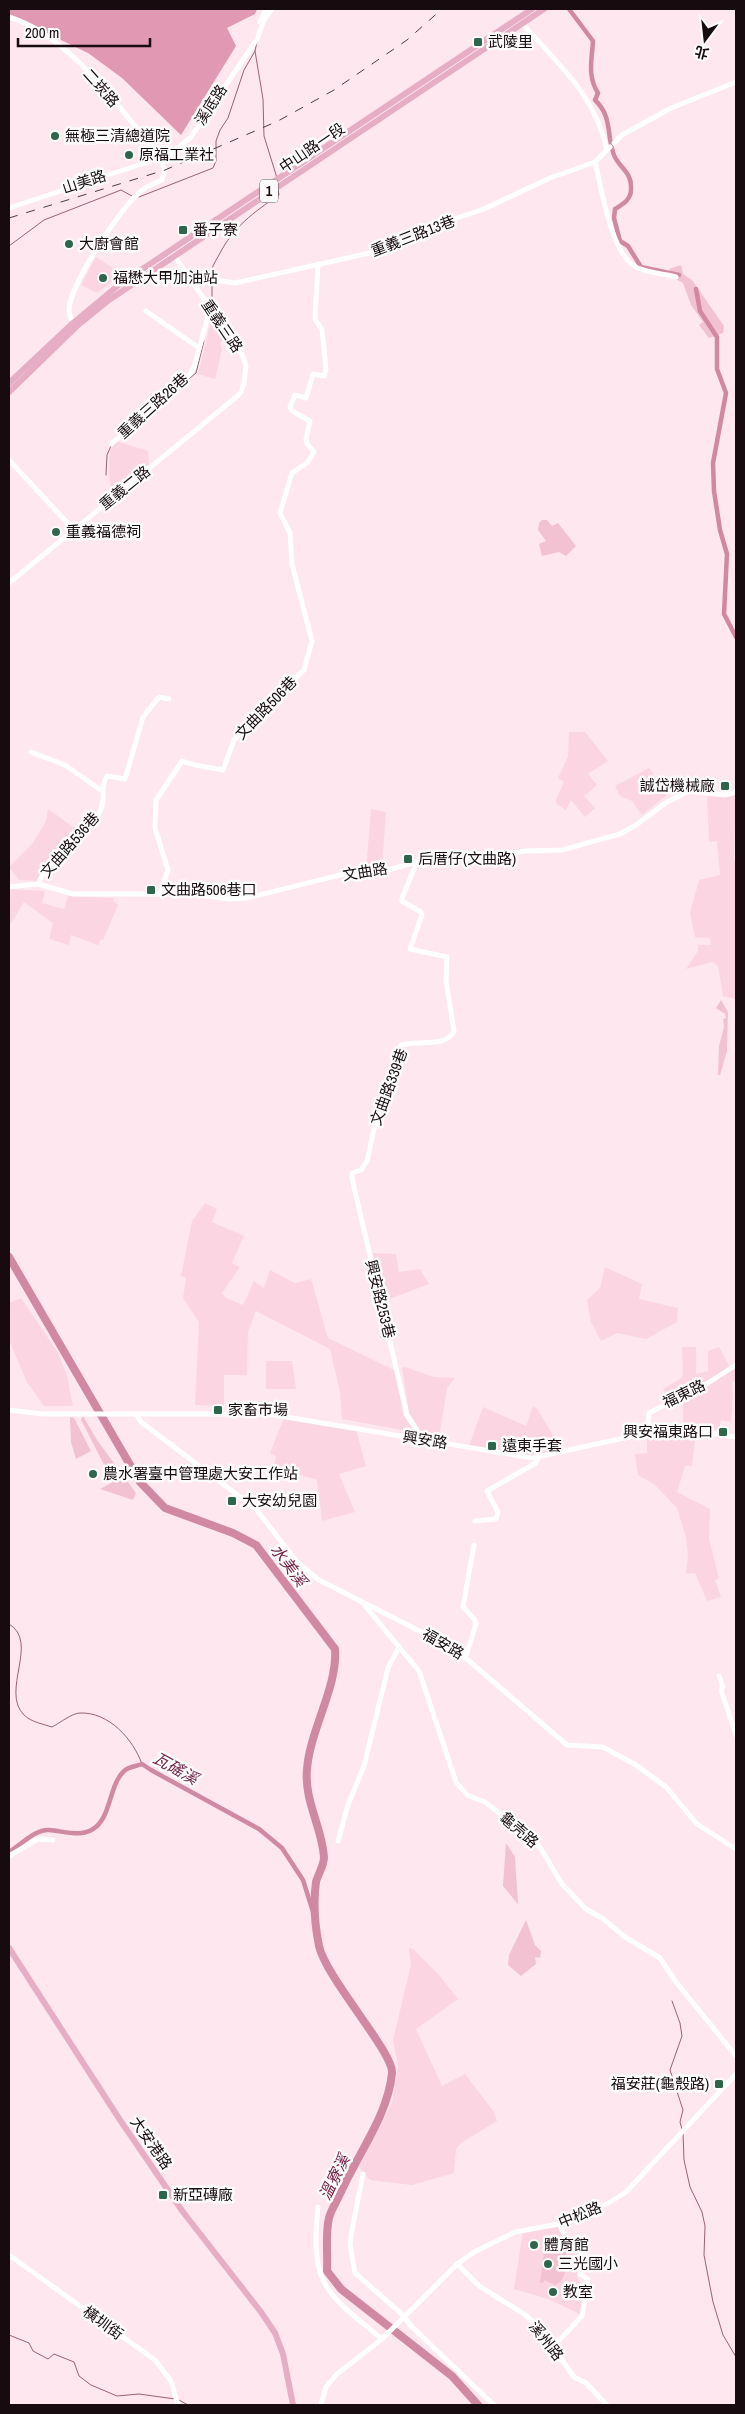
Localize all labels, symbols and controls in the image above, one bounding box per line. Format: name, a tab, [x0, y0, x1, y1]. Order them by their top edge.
scale bar	[18, 15, 150, 47]
north arrow	[680, 15, 730, 65]
text: 200 m	[25, 22, 59, 43]
place label: 武陵里	[488, 31, 533, 52]
marker: 武陵里	[472, 36, 484, 48]
text: 北	[693, 42, 711, 63]
street label: 二崁路	[79, 64, 124, 111]
street label: 溪底路	[190, 80, 232, 129]
street label: 中山路一段	[275, 118, 349, 177]
place label: 無極三清總道院	[65, 125, 170, 146]
marker: 無極三清總道院	[49, 130, 61, 142]
place label: 原福工業社	[139, 144, 214, 165]
marker: 原福工業社	[123, 149, 135, 161]
street label: 山美路	[59, 165, 108, 198]
road number: 1	[260, 180, 278, 202]
street label: 重義三路13巷	[368, 210, 458, 261]
place label: 番子寮	[193, 219, 238, 240]
marker: 番子寮	[177, 224, 189, 236]
place label: 大廚會館	[79, 233, 139, 254]
marker: 大廚會館	[63, 238, 75, 250]
place label: 福懋大甲加油站	[113, 267, 218, 288]
marker: 福懋大甲加油站	[97, 272, 109, 284]
street label: 重義三路	[197, 295, 248, 356]
street label: 重義三路26巷	[113, 368, 193, 443]
street label: 重義二路	[95, 461, 155, 515]
place label: 重義福德祠	[66, 521, 141, 542]
marker: 重義福德祠	[50, 526, 62, 538]
street label: 文曲路506巷	[230, 671, 301, 744]
place label: 誠岱機械廠	[640, 775, 715, 796]
marker: 誠岱機械廠	[719, 780, 731, 792]
street label: 文曲路536巷	[35, 807, 104, 882]
place label: 后厝仔(文曲路)	[418, 848, 516, 869]
marker: 后厝仔(文曲路)	[402, 853, 414, 865]
street label: 文曲路	[341, 858, 389, 885]
place label: 文曲路506巷口	[161, 879, 257, 900]
marker: 文曲路506巷口	[145, 884, 157, 896]
street label: 文曲路339巷	[365, 1045, 412, 1128]
street label: 興安路253巷	[361, 1257, 400, 1340]
street label: 福東路	[659, 1374, 709, 1413]
place label: 家畜市場	[228, 1399, 288, 1420]
marker: 家畜市場	[212, 1404, 224, 1416]
place label: 興安福東路口	[623, 1421, 713, 1442]
street label: 興安路	[401, 1426, 449, 1453]
marker: 興安福東路口	[717, 1426, 729, 1438]
place label: 遠東手套	[502, 1435, 562, 1456]
marker: 遠東手套	[486, 1440, 498, 1452]
place label: 農水署臺中管理處大安工作站	[103, 1463, 298, 1484]
marker: 農水署臺中管理處大安工作站	[87, 1468, 99, 1480]
place label: 大安幼兒園	[242, 1490, 317, 1511]
marker: 大安幼兒園	[226, 1495, 238, 1507]
water label: 水美溪	[266, 1539, 313, 1592]
street label: 福安路	[419, 1623, 468, 1664]
water label: 瓦磘溪	[150, 1747, 204, 1790]
street label: 龜壳路	[495, 1807, 543, 1852]
place label: 福安莊(龜殼路)	[611, 2073, 709, 2094]
marker: 福安莊(龜殼路)	[713, 2078, 725, 2090]
street label: 大安港路	[126, 2112, 177, 2173]
water label: 溫寮溪	[314, 2149, 355, 2203]
place label: 新亞磚廠	[173, 2184, 233, 2205]
marker: 新亞磚廠	[157, 2189, 169, 2201]
street label: 中松路	[555, 2196, 605, 2233]
place label: 體育館	[544, 2234, 589, 2255]
marker: 體育館	[528, 2239, 540, 2251]
place label: 三光國小	[558, 2253, 618, 2274]
marker: 三光國小	[542, 2258, 554, 2270]
place label: 教室	[563, 2281, 593, 2302]
marker: 教室	[547, 2286, 559, 2298]
street label: 橫圳街	[79, 2301, 128, 2344]
street label: 溪州路	[524, 2316, 569, 2365]

